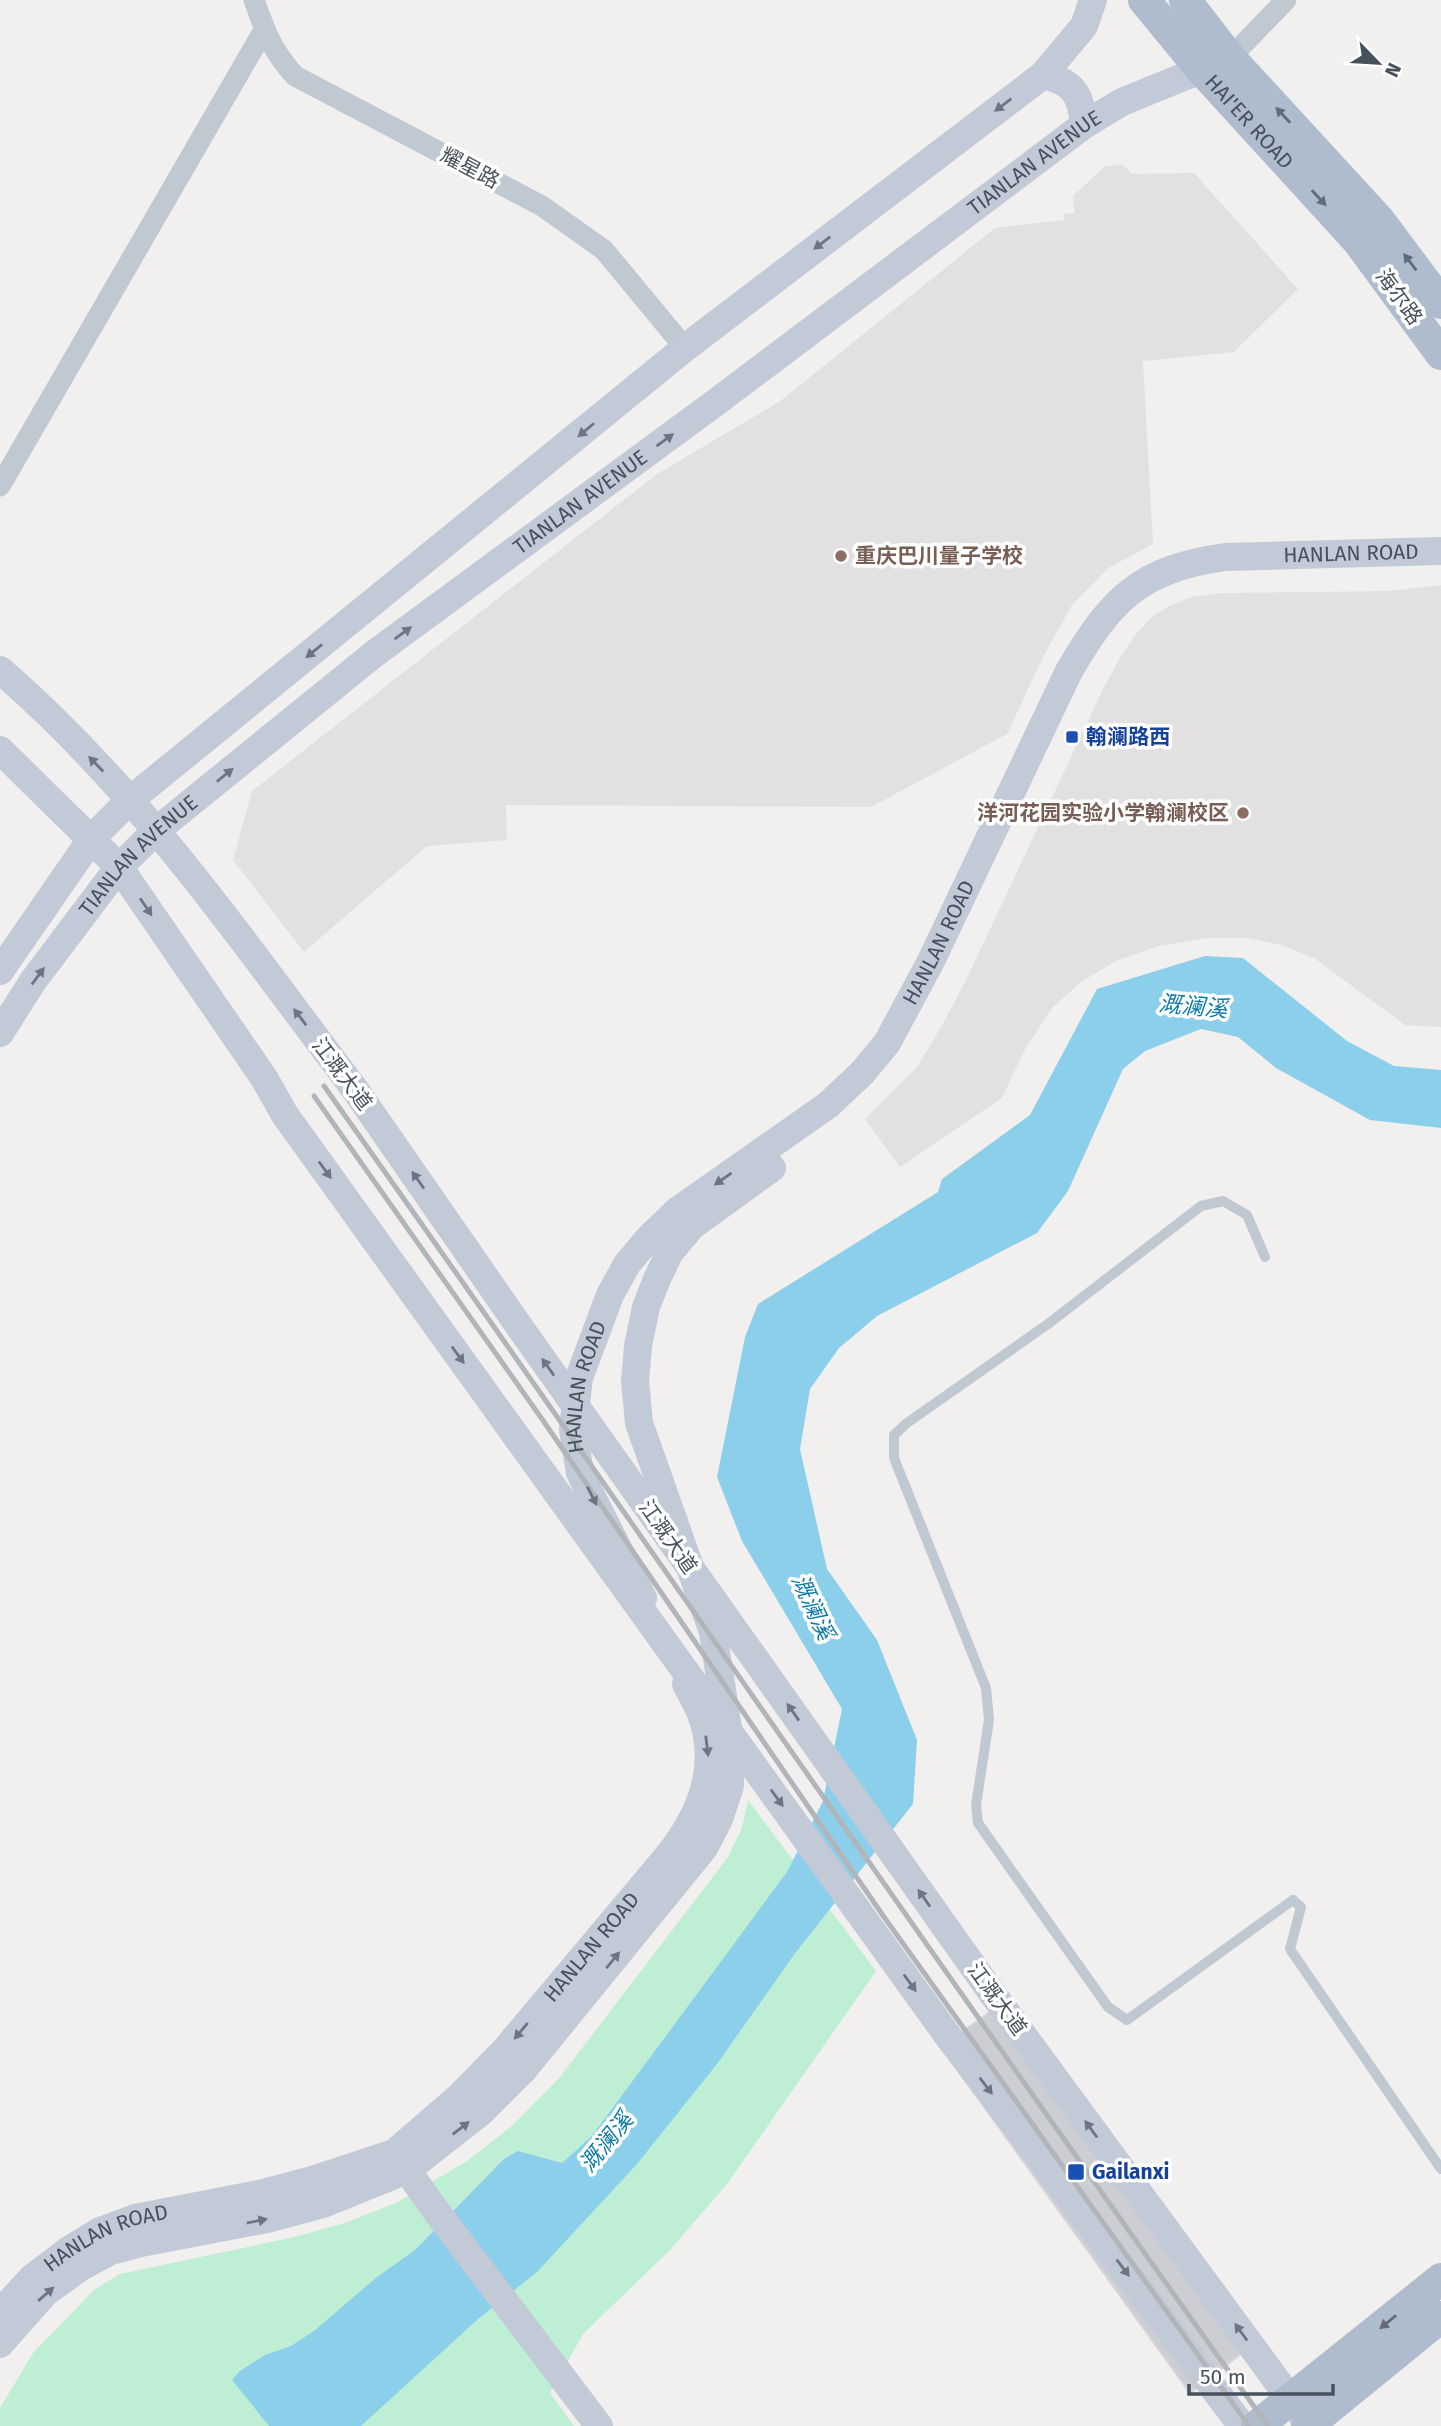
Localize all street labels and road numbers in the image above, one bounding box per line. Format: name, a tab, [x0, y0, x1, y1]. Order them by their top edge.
street label: HAI'ER ROAD	[1199, 69, 1299, 175]
street label: TIANLAN AVENUE	[963, 105, 1106, 221]
street label: 耀星路	[436, 142, 504, 194]
street label: 海尔路	[1370, 264, 1428, 330]
street label: TIANLAN AVENUE	[508, 444, 652, 560]
street label: HANLAN ROAD	[1283, 539, 1419, 568]
street label: TIANLAN AVENUE	[73, 789, 203, 921]
street label: HANLAN ROAD	[897, 876, 980, 1009]
street label: 江溉大道	[306, 1033, 378, 1115]
street label: HANLAN ROAD	[560, 1317, 612, 1455]
street label: 江溉大道	[633, 1495, 703, 1579]
street label: HANLAN ROAD	[538, 1887, 645, 2007]
street label: 江溉大道	[962, 1957, 1032, 2041]
street label: HANLAN ROAD	[38, 2199, 170, 2278]

